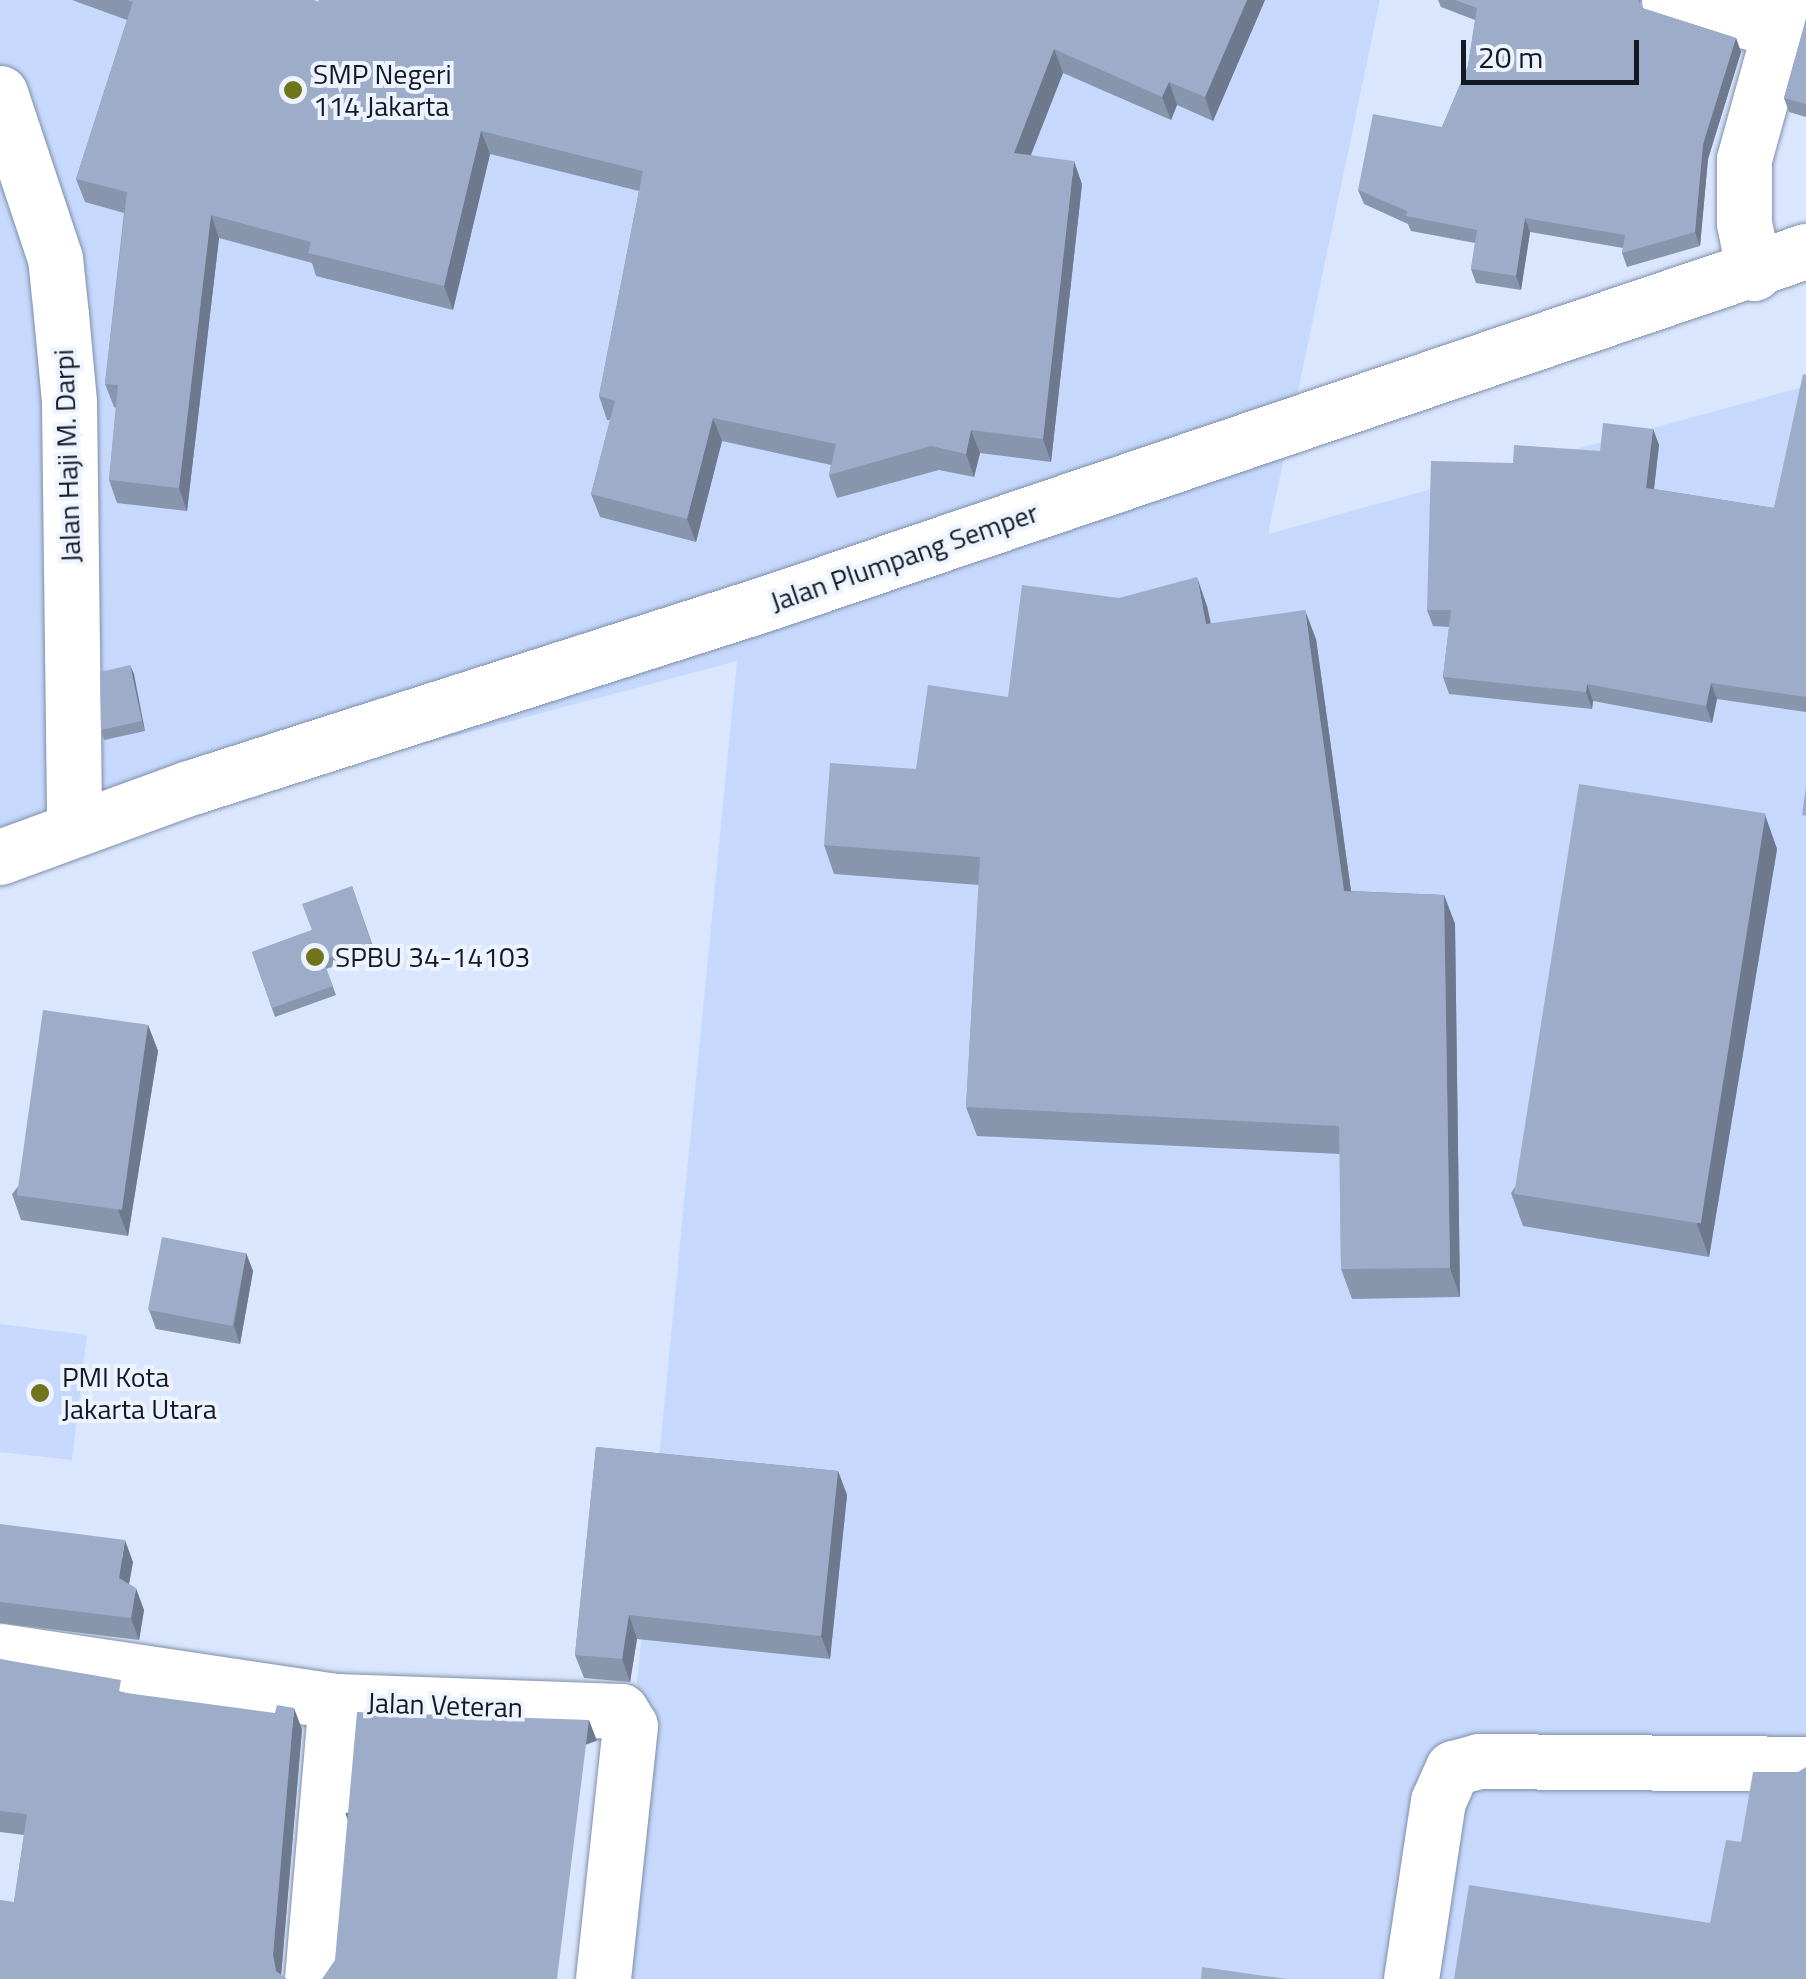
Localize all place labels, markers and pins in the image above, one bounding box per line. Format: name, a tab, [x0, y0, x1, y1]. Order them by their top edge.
place label: SMP Negeri 114 Jakarta	[313, 57, 452, 123]
marker: SMP Negeri 114 Jakarta	[282, 79, 304, 101]
place label: SPBU 34-14103	[335, 940, 530, 974]
marker: SPBU 34-14103	[304, 946, 326, 968]
place label: PMI Kota Jakarta Utara	[62, 1360, 217, 1426]
marker: PMI Kota Jakarta Utara	[27, 1380, 53, 1406]

